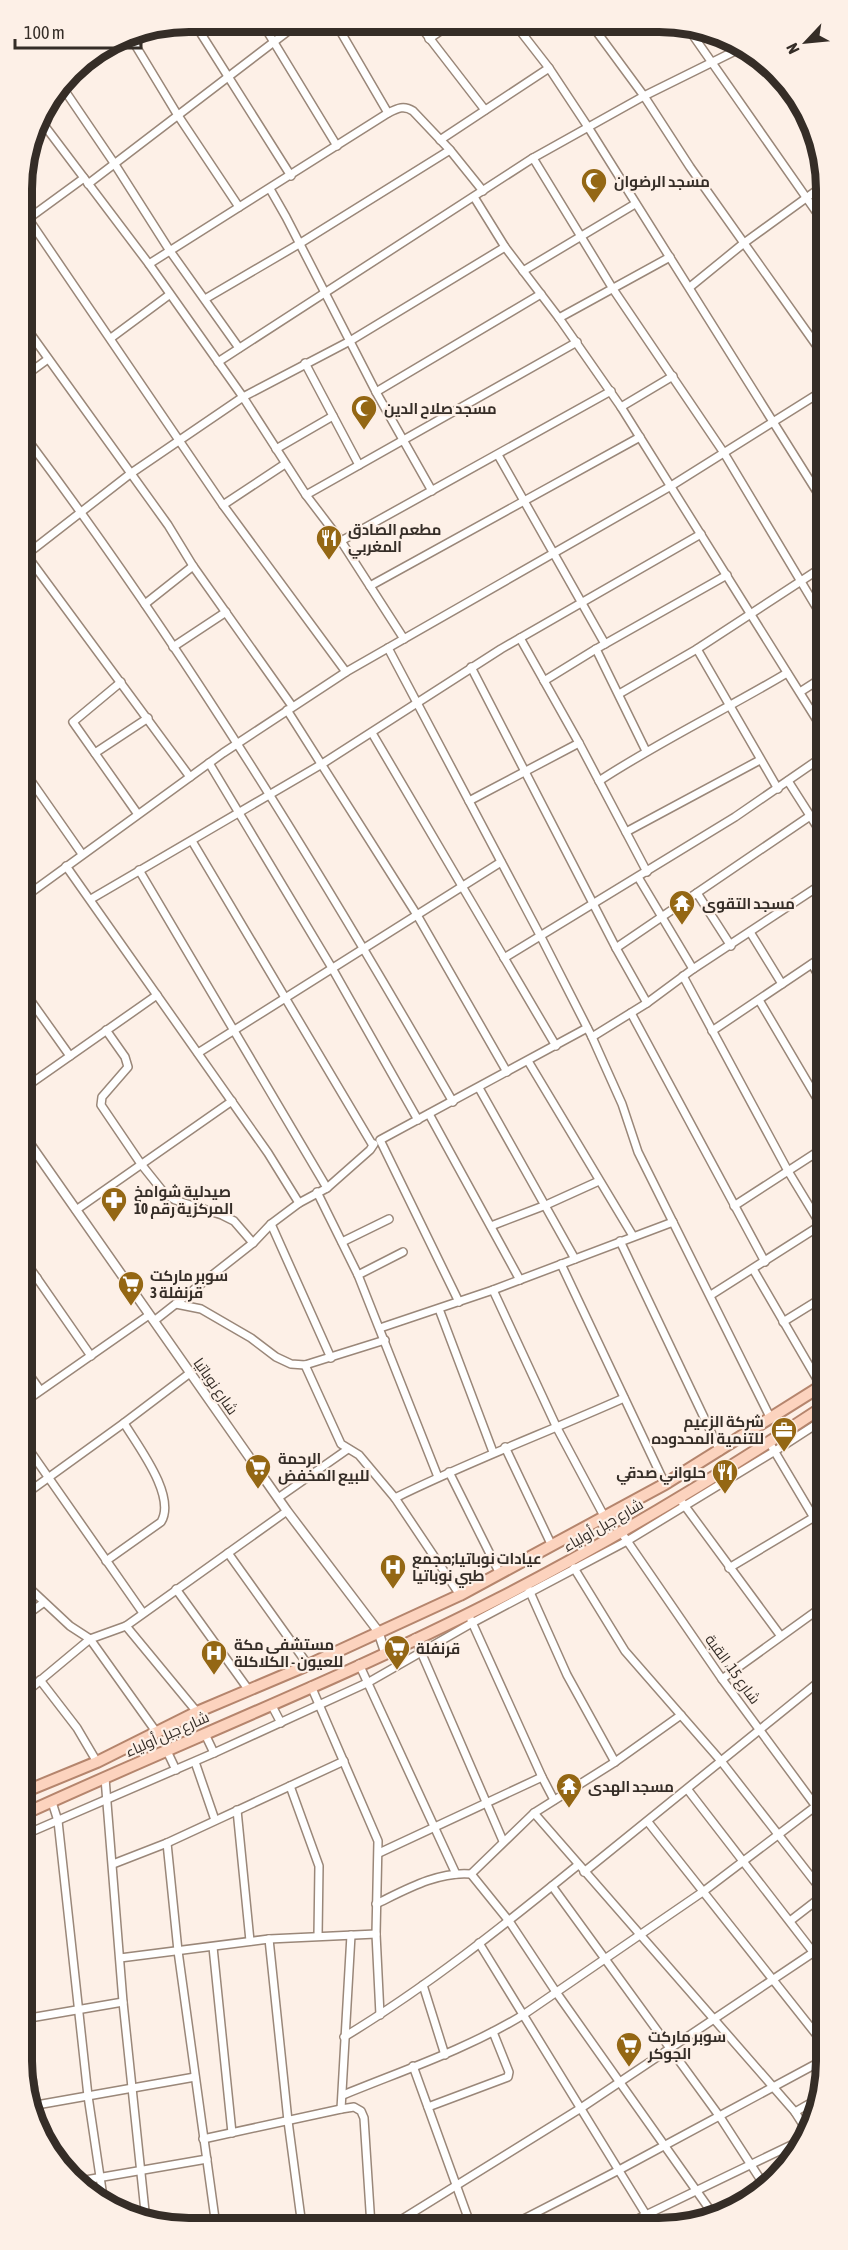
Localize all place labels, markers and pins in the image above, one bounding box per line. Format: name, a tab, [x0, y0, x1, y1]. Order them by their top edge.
mosque icon: مسجد الرضوان	[579, 166, 609, 204]
place label: مسجد الرضوان	[614, 173, 710, 191]
mosque icon: مسجد صلاح الدين	[349, 393, 379, 431]
place label: مسجد صلاح الدين	[384, 400, 497, 419]
place label: مطعم الصادق المغربي	[348, 521, 441, 559]
restaurant icon: مطعم الصادق المغربي	[314, 523, 344, 561]
temple icon: مسجد التقوى	[667, 888, 697, 926]
place label: مسجد التقوى	[702, 895, 795, 913]
place label: صيدلية شوامخ المركزية رقم 10	[134, 1183, 233, 1219]
pharmacy icon: صيدلية شوامخ المركزية رقم 10	[99, 1185, 129, 1223]
place label: سوبر ماركت قرنفلة 3	[150, 1267, 228, 1302]
supermarket icon: سوبر ماركت قرنفلة 3	[116, 1269, 146, 1307]
place label: شركة الزعيم للتنمية المحدوده	[651, 1413, 764, 1448]
office icon: شركة الزعيم للتنمية المحدوده	[769, 1415, 799, 1453]
place label: الرحمة للبيع المخفض	[278, 1450, 369, 1486]
supermarket icon: الرحمة للبيع المخفض	[243, 1452, 273, 1490]
restaurant icon: حلواني صدقي	[710, 1457, 740, 1495]
place label: حلواني صدقي	[616, 1464, 706, 1485]
place label: عيادات نوباتيا;مجمع طبي نوباتيا	[412, 1550, 542, 1588]
hospital icon: عيادات نوباتيا;مجمع طبي نوباتيا	[378, 1552, 408, 1590]
supermarket icon: قرنفلة	[382, 1633, 412, 1671]
place label: مستشفى مكة للعيون - الكلاكلة	[234, 1636, 343, 1671]
hospital icon: مستشفى مكة للعيون - الكلاكلة	[199, 1638, 229, 1676]
place label: قرنفلة	[416, 1640, 460, 1658]
temple icon: مسجد الهدى	[554, 1771, 584, 1809]
place label: مسجد الهدى	[588, 1778, 674, 1796]
place label: سوبر ماركت الجوكر	[647, 2028, 726, 2063]
supermarket icon: سوبر ماركت الجوكر	[614, 2030, 644, 2068]

